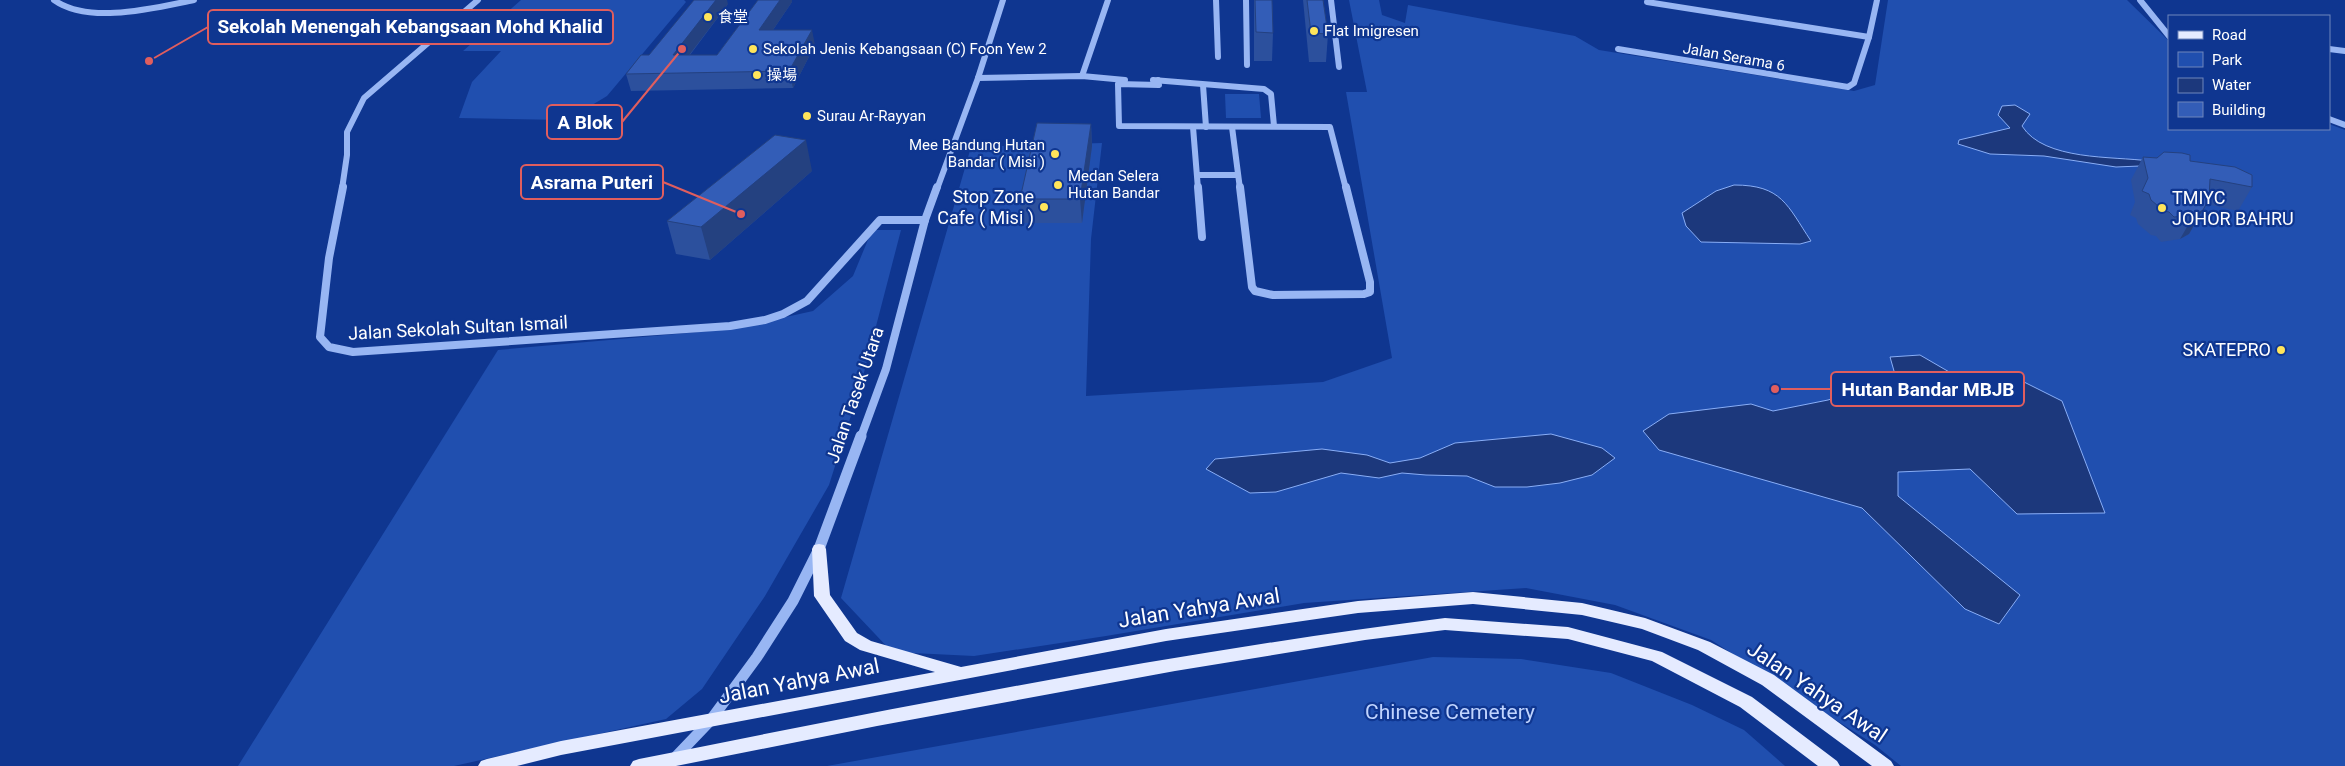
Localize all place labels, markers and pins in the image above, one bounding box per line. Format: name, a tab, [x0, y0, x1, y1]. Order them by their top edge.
place label: 食堂	[718, 8, 748, 26]
callout: Sekolah Menengah Kebangsaan Mohd Khalid	[208, 10, 613, 44]
marker: 食堂	[702, 11, 714, 23]
place label: Flat Imigresen	[1324, 22, 1419, 40]
marker: Flat Imigresen	[1308, 25, 1320, 37]
place label: Sekolah Jenis Kebangsaan (C) Foon Yew 2	[763, 40, 1047, 58]
marker: Sekolah Jenis Kebangsaan (C) Foon Yew 2	[747, 43, 759, 55]
place label: 操場	[767, 66, 797, 84]
marker: 操場	[751, 69, 763, 81]
callout: A Blok	[547, 105, 622, 139]
place label: Surau Ar-Rayyan	[817, 107, 926, 125]
marker: Surau Ar-Rayyan	[801, 110, 813, 122]
place label: Mee Bandung Hutan Bandar ( Misi )	[909, 136, 1045, 171]
marker: Mee Bandung Hutan Bandar ( Misi )	[1049, 148, 1061, 160]
callout: Asrama Puteri	[521, 165, 663, 199]
place label: Medan Selera Hutan Bandar	[1068, 167, 1160, 202]
marker: Medan Selera Hutan Bandar	[1052, 179, 1064, 191]
place label: Stop Zone Cafe ( Misi )	[937, 186, 1034, 229]
place label: TMIYC JOHOR BAHRU	[2172, 187, 2294, 229]
marker: Stop Zone Cafe ( Misi )	[1038, 201, 1050, 213]
marker: TMIYC JOHOR BAHRU	[2156, 202, 2168, 214]
place label: SKATEPRO	[2183, 339, 2271, 360]
marker: SKATEPRO	[2275, 344, 2287, 356]
callout: Hutan Bandar MBJB	[1831, 372, 2024, 406]

